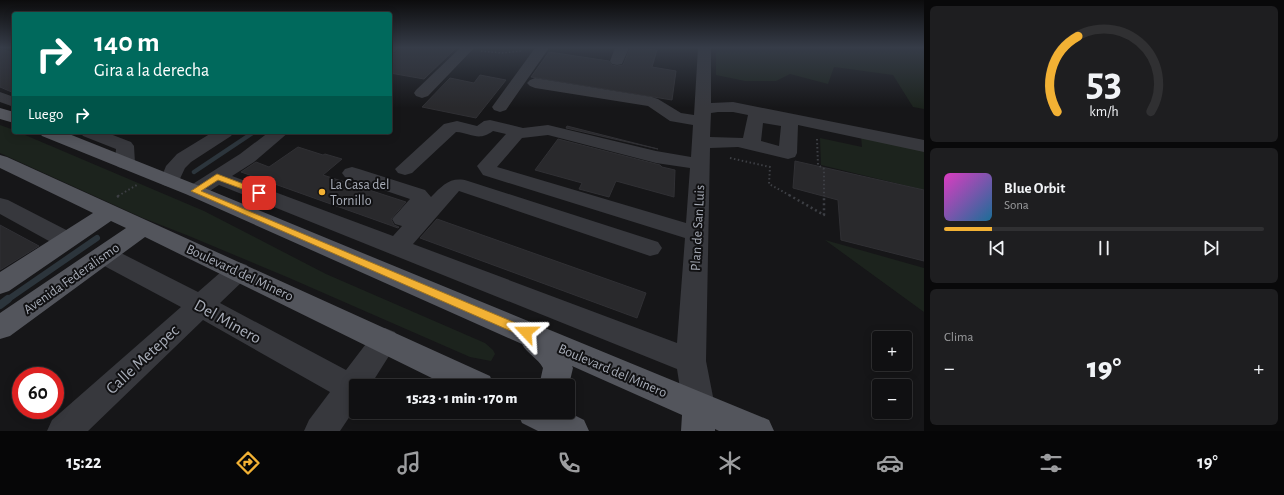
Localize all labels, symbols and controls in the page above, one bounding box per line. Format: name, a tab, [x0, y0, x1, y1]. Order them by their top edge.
icon: right	[28, 28, 80, 80]
text: 140 m	[94, 29, 160, 57]
text: Gira a la derecha	[94, 62, 209, 80]
text: 53	[1086, 62, 1122, 103]
icon: right	[71, 104, 93, 126]
text: km/h	[1089, 104, 1119, 118]
text: Luego	[28, 107, 63, 122]
pin	[242, 176, 276, 210]
place label: La Casa del Tornillo	[330, 178, 389, 208]
text: Blue Orbit	[1004, 181, 1065, 196]
icon: arrive	[248, 182, 270, 204]
street label: Plan de San Luis	[689, 185, 707, 272]
marker: La Casa del Tornillo	[317, 187, 327, 197]
text: Sona	[1004, 199, 1029, 212]
icon: previous	[986, 237, 1008, 259]
icon: pause	[1093, 237, 1115, 259]
icon: next	[1200, 237, 1222, 259]
street label: Avenida Federalismo	[21, 241, 122, 317]
street label: Boulevard del Minero	[184, 242, 295, 304]
street label: Del Minero	[191, 296, 264, 347]
position arrow	[505, 311, 547, 353]
street label: Calle Metepec	[103, 321, 182, 397]
map controls	[872, 331, 912, 419]
button: +	[872, 331, 912, 371]
text: Clima	[944, 331, 974, 344]
street label: Boulevard del Minero	[556, 342, 669, 400]
text: 19°	[1087, 353, 1121, 383]
text: −	[944, 357, 955, 379]
text: +	[1253, 357, 1264, 379]
speed limit sign: 60	[12, 367, 64, 419]
button: −	[872, 379, 912, 419]
text: 15:23 · 1 min · 170 m	[407, 391, 518, 406]
icon: directions	[234, 449, 262, 477]
icon: music	[395, 449, 423, 477]
icon: phone	[555, 449, 583, 477]
icon: climate	[716, 449, 744, 477]
icon: car	[876, 449, 904, 477]
icon: filters	[1037, 449, 1065, 477]
text: 15:22	[66, 454, 102, 472]
text: 19°	[1197, 454, 1218, 472]

